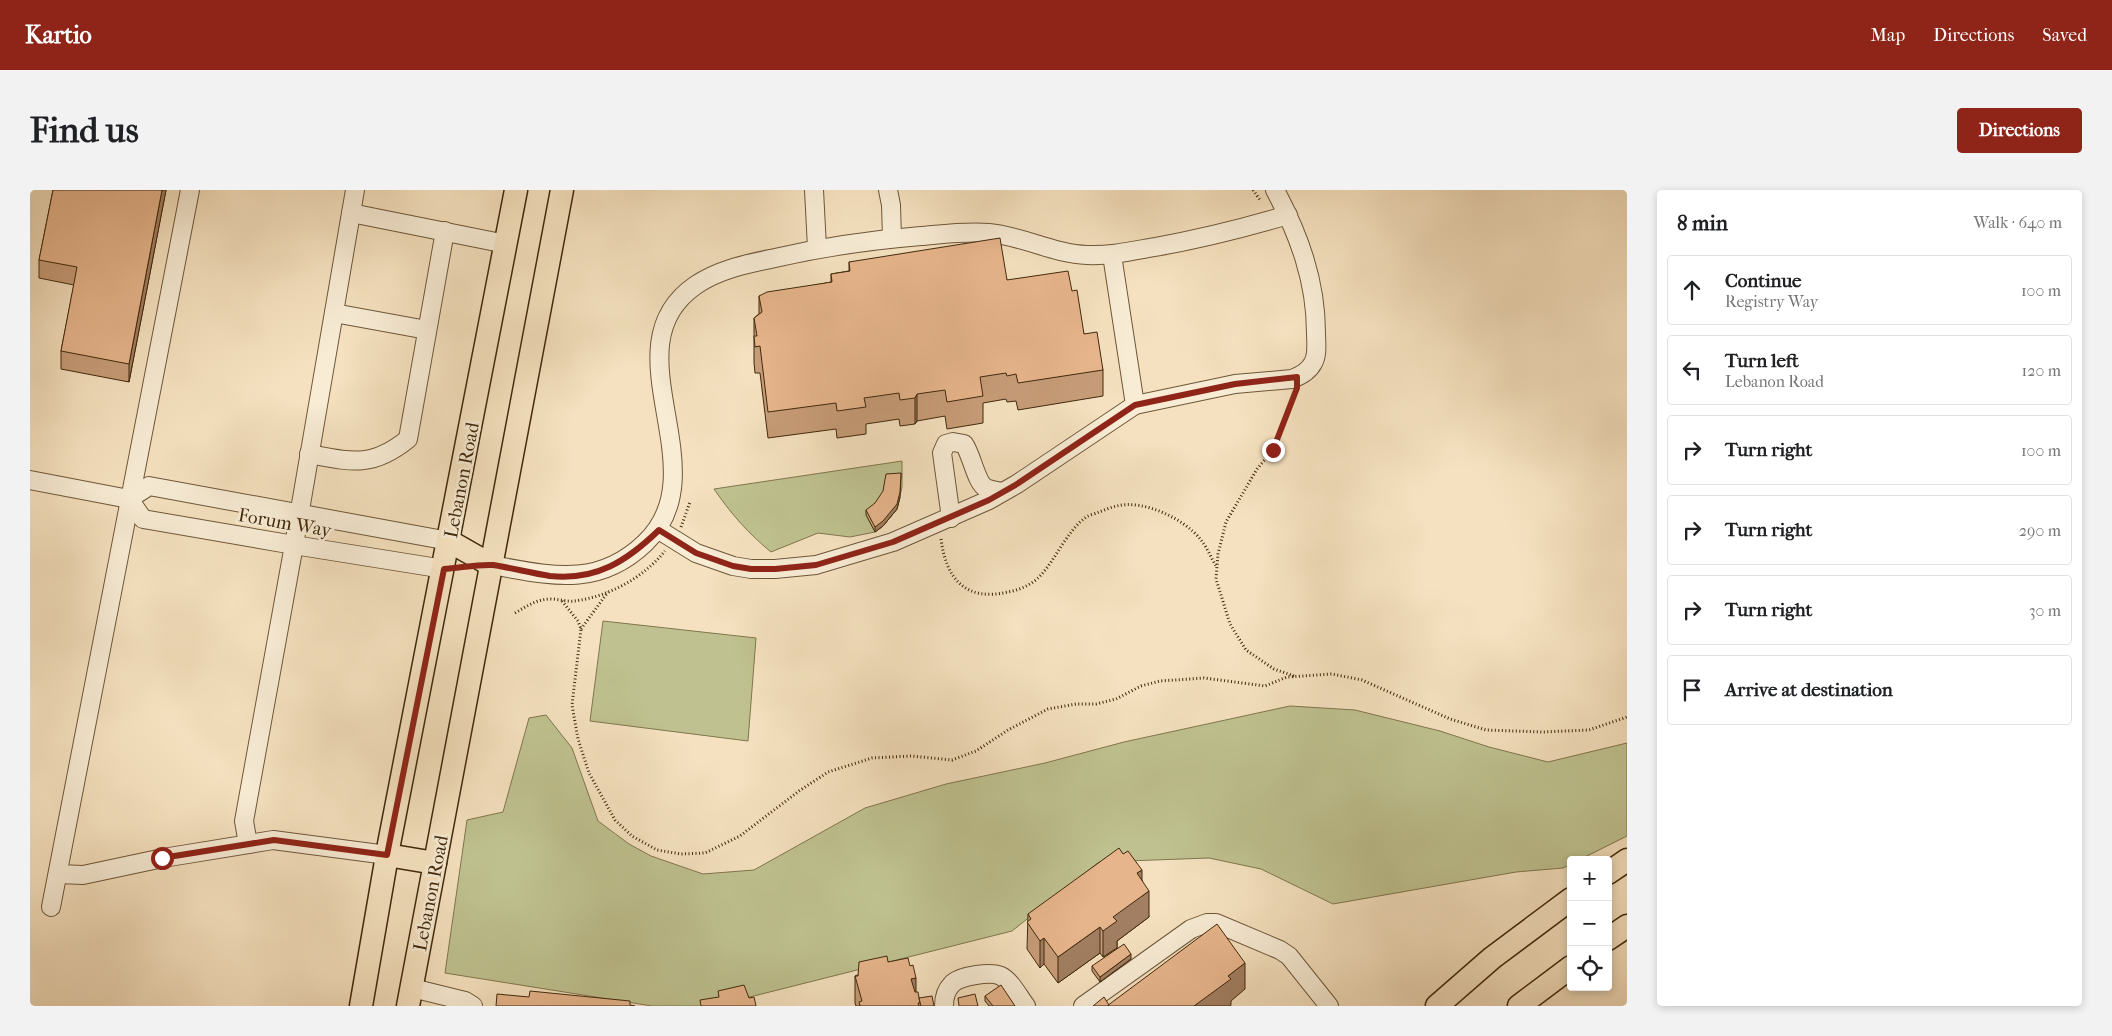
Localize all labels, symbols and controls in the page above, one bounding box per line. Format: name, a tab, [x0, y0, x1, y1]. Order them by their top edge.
text: Kartio	[25, 21, 92, 49]
text: Map	[1871, 25, 1905, 46]
text: Directions	[1933, 25, 2014, 46]
text: Saved	[2042, 25, 2087, 46]
button: Directions	[1957, 108, 2082, 153]
text: Find us	[30, 110, 139, 151]
text: 8 min	[1677, 211, 1728, 235]
text: Walk · 640 m	[1974, 213, 2062, 232]
text: Continue	[1725, 270, 1801, 292]
icon: ahead	[1678, 276, 1706, 304]
text: 100 m	[2021, 281, 2061, 300]
text: Registry Way	[1725, 292, 1818, 311]
text: Turn left	[1725, 350, 1799, 372]
icon: left	[1678, 356, 1706, 384]
text: 120 m	[2022, 361, 2061, 380]
text: Lebanon Road	[1725, 372, 1824, 391]
street label: Lebanon Road	[440, 420, 484, 540]
icon: right	[1678, 436, 1706, 464]
route end	[1262, 439, 1285, 462]
text: Turn right	[1725, 439, 1812, 461]
text: 100 m	[2021, 441, 2061, 460]
street label: Forum Way	[236, 504, 334, 542]
icon: right	[1678, 516, 1706, 544]
text: Turn right	[1725, 519, 1812, 541]
text: 290 m	[2019, 521, 2061, 540]
icon: right	[1678, 596, 1706, 624]
text: Turn right	[1725, 599, 1812, 621]
text: 30 m	[2029, 601, 2061, 620]
icon: arrive	[1678, 676, 1706, 704]
text: Arrive at destination	[1725, 679, 1893, 701]
street label: Lebanon Road	[409, 833, 453, 953]
route start	[151, 847, 174, 870]
map controls	[1567, 856, 1612, 991]
button: +	[1567, 856, 1612, 901]
button: −	[1567, 901, 1612, 946]
button: locate	[1567, 946, 1612, 991]

